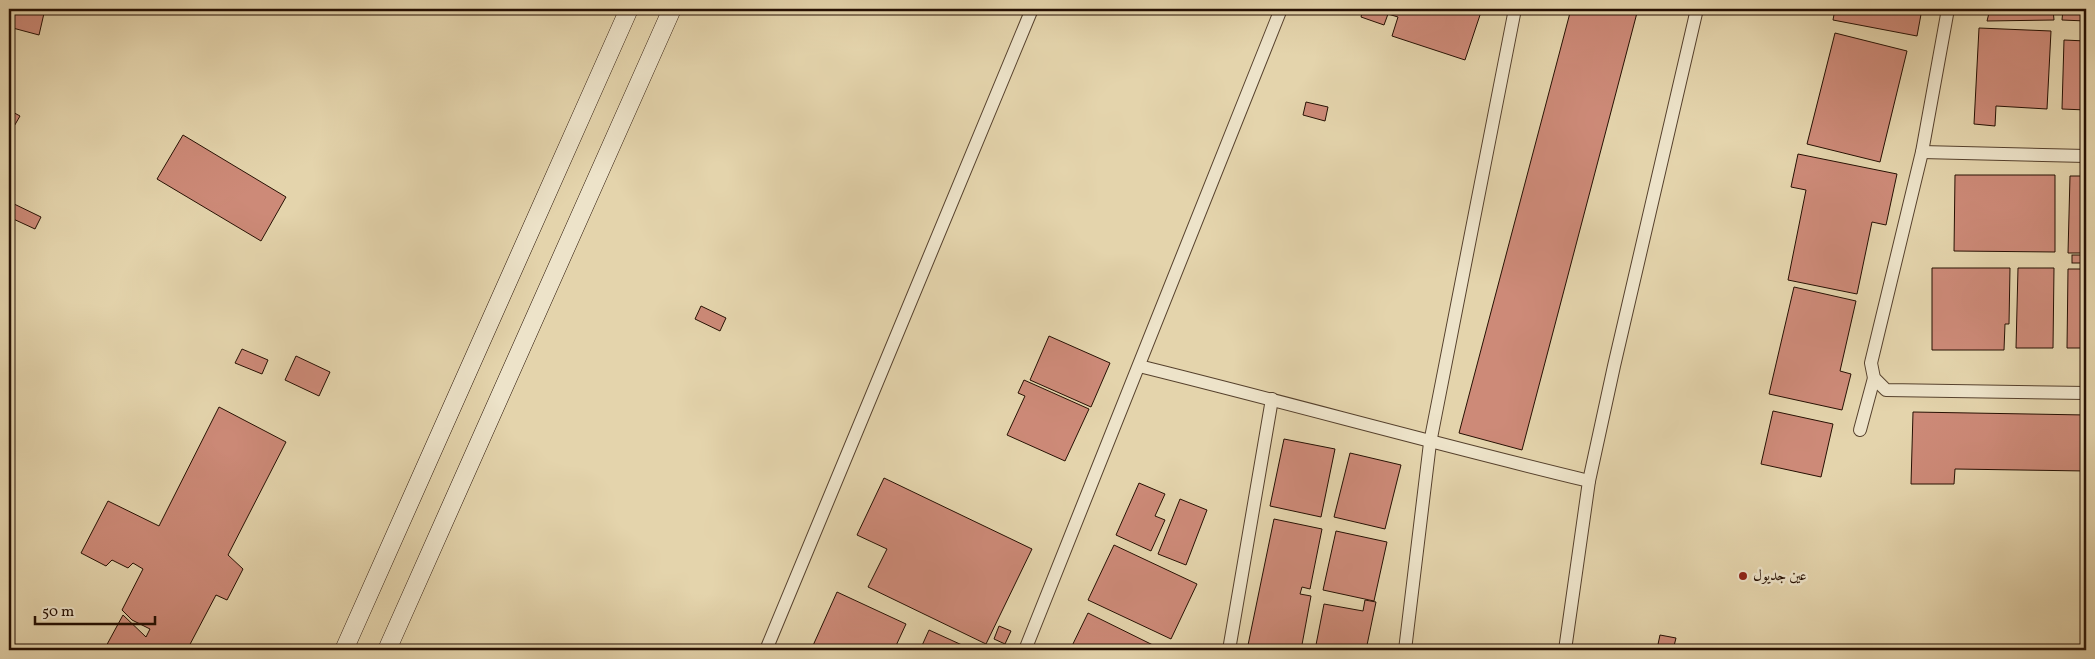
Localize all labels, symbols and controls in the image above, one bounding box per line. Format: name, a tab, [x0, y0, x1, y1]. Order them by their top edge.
place label: عين جديول	[1753, 566, 1807, 587]
marker: عين جديول	[1737, 570, 1749, 582]
scale bar	[35, 594, 155, 626]
text: 50 m	[42, 602, 74, 623]

